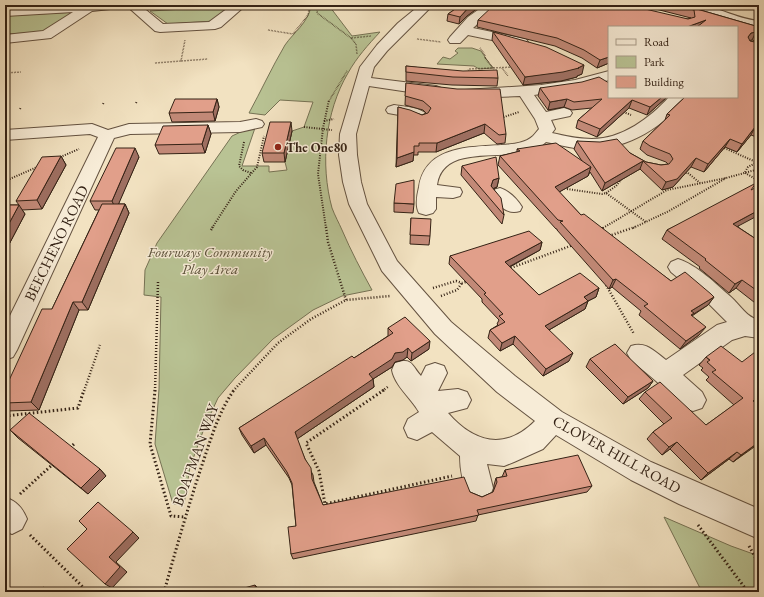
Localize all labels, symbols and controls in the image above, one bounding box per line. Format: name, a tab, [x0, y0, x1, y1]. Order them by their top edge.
legend	[608, 26, 738, 98]
text: Road	[644, 34, 670, 50]
text: Park	[644, 54, 665, 70]
text: Building	[644, 74, 685, 90]
place label: The One80	[286, 139, 347, 156]
marker: The One80	[273, 142, 283, 152]
street label: BEECHENO ROAD	[20, 182, 92, 304]
park label: Fourways Community Play Area	[147, 242, 272, 278]
street label: BOATMAN WAY	[168, 400, 223, 509]
street label: CLOVER HILL ROAD	[550, 411, 684, 497]

